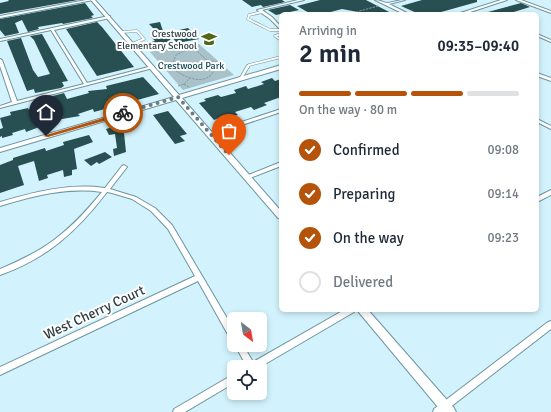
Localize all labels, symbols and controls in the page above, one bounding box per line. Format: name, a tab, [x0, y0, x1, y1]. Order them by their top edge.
text: Arriving in	[299, 23, 357, 39]
place label: Crestwood Elementary School	[117, 28, 197, 52]
school or university icon: Crestwood Elementary School	[200, 30, 218, 48]
text: 09:35–09:40	[438, 37, 519, 55]
text: 2 min	[299, 38, 361, 70]
park label: Crestwood Park	[158, 60, 224, 72]
courier	[103, 93, 143, 133]
pin	[29, 95, 63, 136]
icon: home	[35, 101, 57, 123]
icon: bike	[112, 102, 134, 124]
text: On the way · 80 m	[299, 102, 397, 118]
pin	[212, 114, 246, 155]
icon: bag	[218, 120, 240, 142]
icon: check	[299, 139, 321, 161]
text: Confirmed	[333, 141, 400, 159]
text: 09:08	[487, 142, 519, 158]
icon: check	[299, 183, 321, 205]
text: Preparing	[333, 185, 396, 203]
text: 09:14	[487, 186, 519, 202]
icon: check	[299, 227, 321, 249]
text: On the way	[333, 229, 404, 247]
text: 09:23	[487, 230, 519, 246]
text: Delivered	[333, 273, 393, 291]
street label: West Cherry Court	[41, 282, 147, 343]
north arrow	[227, 312, 267, 352]
map controls	[227, 312, 267, 400]
button: locate	[227, 360, 267, 400]

